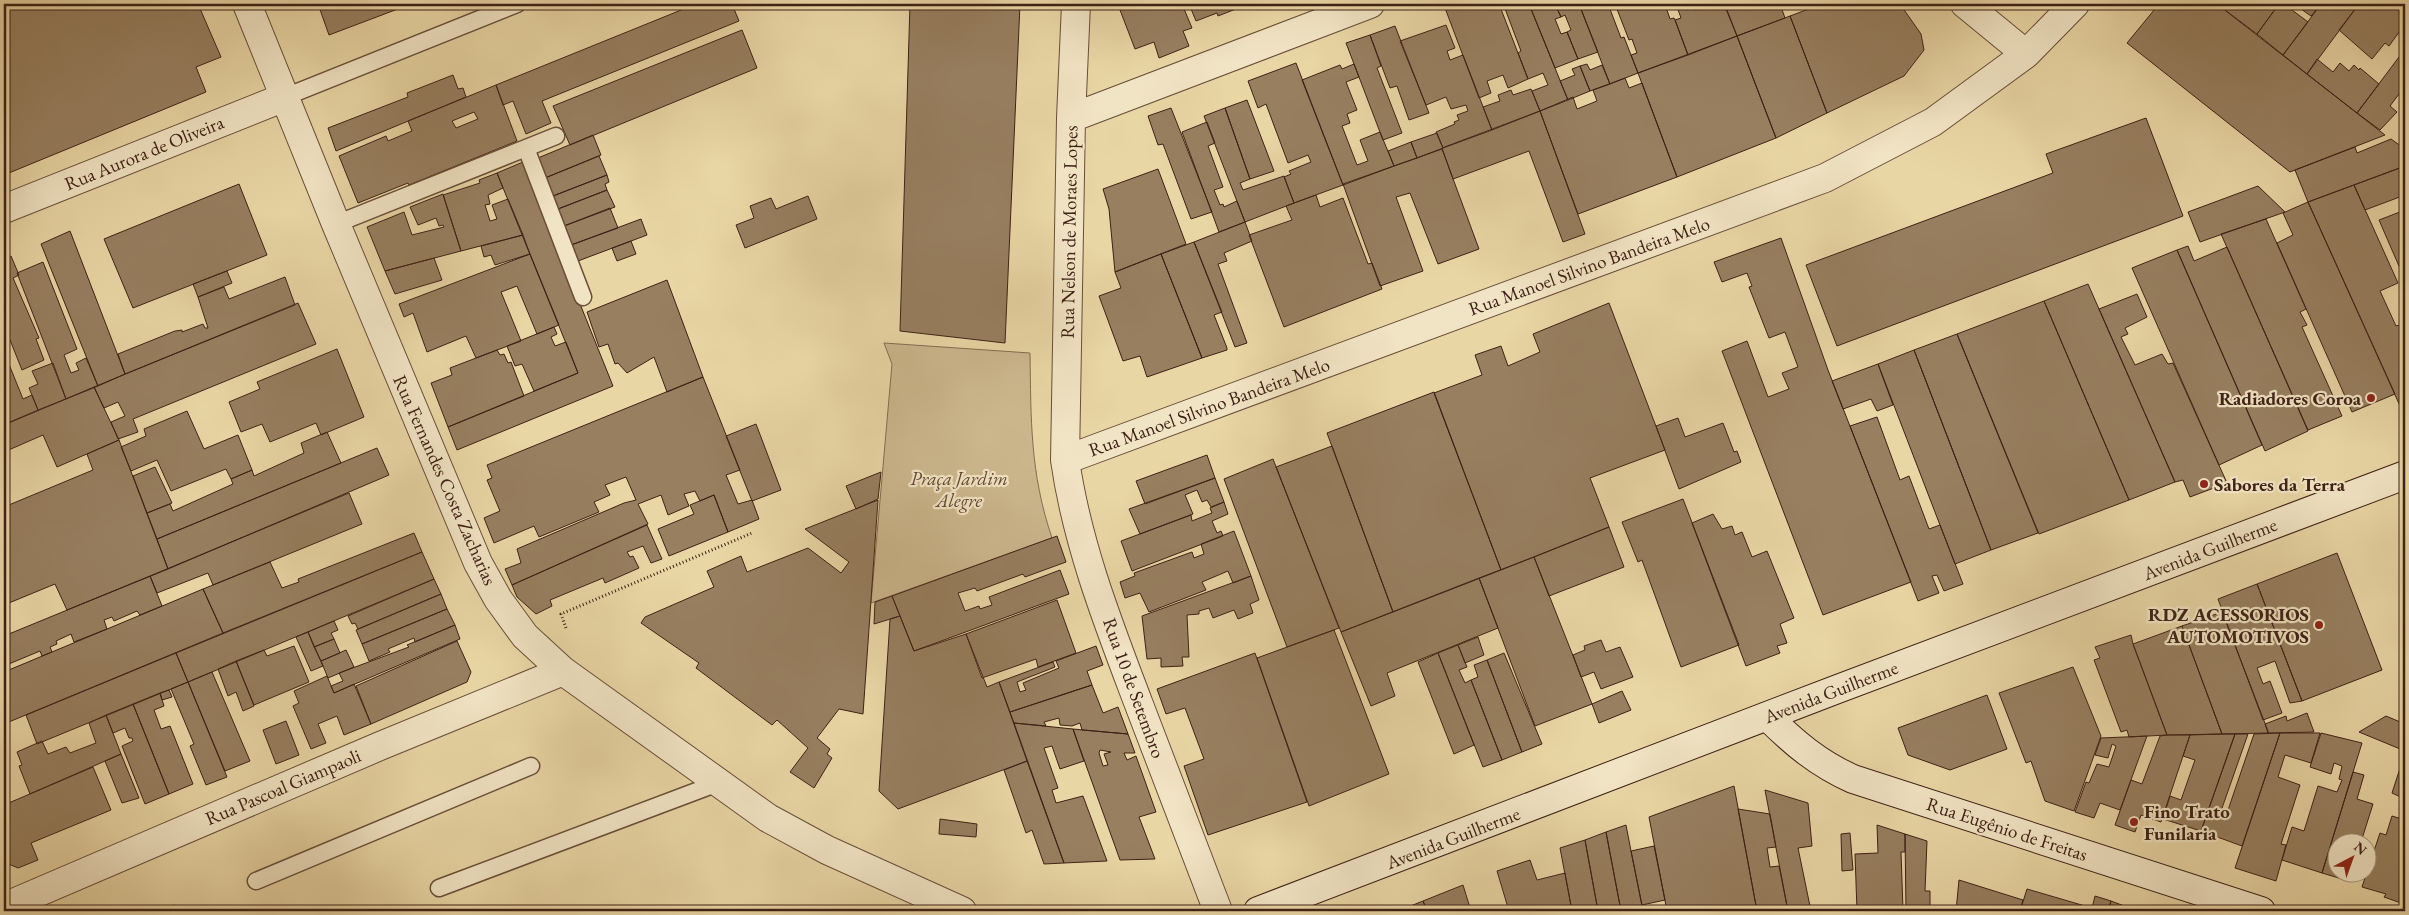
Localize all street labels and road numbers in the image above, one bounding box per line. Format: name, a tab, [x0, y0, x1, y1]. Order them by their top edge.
street label: Rua Aurora de Oliveira	[61, 109, 228, 196]
street label: Rua Nelson de Moraes Lopes	[1055, 125, 1083, 339]
street label: Rua Manoel Silvino Bandeira Melo	[1465, 211, 1713, 321]
street label: Rua Manoel Silvino Bandeira Melo	[1085, 352, 1333, 462]
street label: Rua Fernandes Costa Zacharias	[387, 371, 503, 589]
street label: Avenida Guilherme	[2138, 512, 2281, 586]
street label: Rua 10 de Setembro	[1097, 614, 1171, 762]
street label: Avenida Guilherme	[1759, 655, 1902, 729]
street label: Rua Pascoal Giampaoli	[201, 743, 365, 831]
street label: Rua Eugênio de Freitas	[1923, 791, 2091, 867]
street label: Avenida Guilherme	[1381, 801, 1524, 875]

